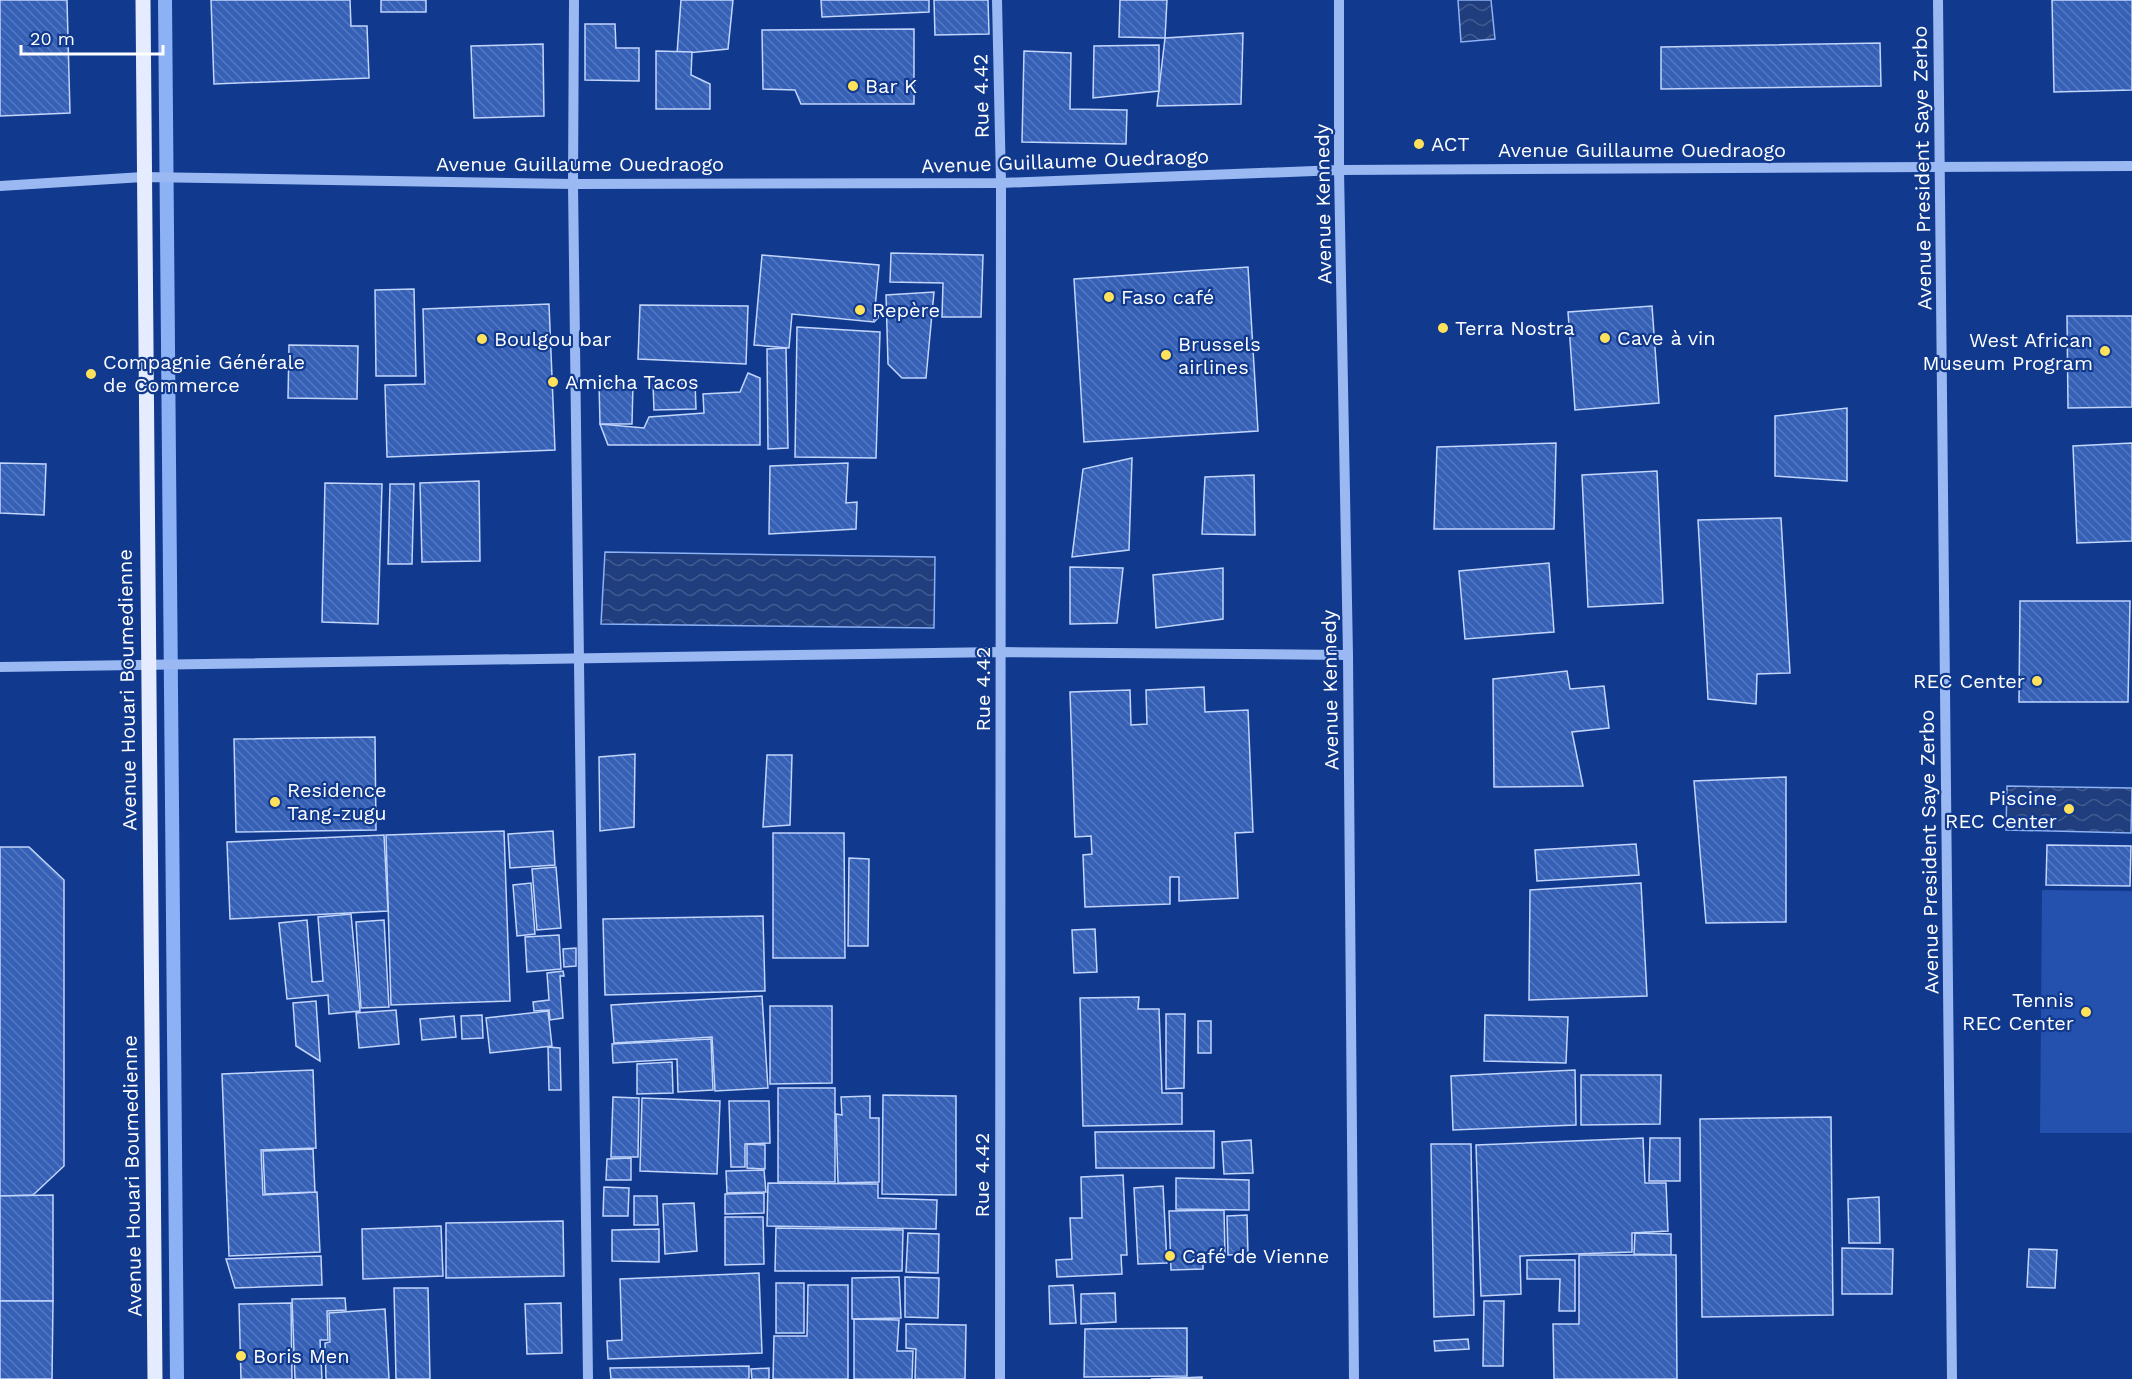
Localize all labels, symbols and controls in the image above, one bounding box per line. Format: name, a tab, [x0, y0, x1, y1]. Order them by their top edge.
scale bar	[21, 18, 164, 56]
street label: Avenue President Saye Zerbo	[1908, 25, 1936, 311]
text: 20 m	[30, 28, 75, 49]
street label: Rue 4.42	[968, 53, 994, 139]
place label: Bar K	[865, 74, 917, 98]
marker: Bar K	[846, 79, 860, 93]
street label: Avenue Kennedy	[1310, 123, 1336, 284]
place label: ACT	[1431, 132, 1470, 156]
marker: ACT	[1412, 137, 1426, 151]
street label: Avenue Guillaume Ouedraogo	[1498, 138, 1786, 162]
street label: Avenue Guillaume Ouedraogo	[921, 144, 1209, 178]
street label: Avenue Guillaume Ouedraogo	[436, 152, 724, 176]
place label: Faso café	[1121, 285, 1214, 309]
marker: Faso café	[1102, 290, 1116, 304]
place label: Repère	[872, 298, 940, 322]
marker: Repère	[853, 303, 867, 317]
place label: Terra Nostra	[1455, 316, 1575, 340]
marker: Terra Nostra	[1436, 321, 1450, 335]
place label: Cave à vin	[1617, 326, 1716, 350]
place label: Boulgou bar	[494, 327, 611, 351]
place label: West African Museum Program	[1923, 328, 2093, 375]
marker: Cave à vin	[1598, 331, 1612, 345]
marker: Boulgou bar	[475, 332, 489, 346]
place label: Brussels airlines	[1178, 332, 1261, 379]
marker: West African Museum Program	[2098, 344, 2112, 358]
marker: Brussels airlines	[1159, 348, 1173, 362]
place label: Compagnie Générale de Commerce	[103, 350, 305, 397]
marker: Compagnie Générale de Commerce	[84, 367, 98, 381]
place label: Amicha Tacos	[565, 370, 698, 394]
marker: Amicha Tacos	[546, 375, 560, 389]
street label: Avenue Houari Boumedienne	[113, 549, 141, 831]
street label: Avenue Kennedy	[1317, 609, 1343, 770]
street label: Rue 4.42	[971, 647, 995, 731]
place label: REC Center	[1913, 669, 2025, 693]
marker: REC Center	[2030, 674, 2044, 688]
street label: Avenue President Saye Zerbo	[1915, 709, 1943, 995]
place label: Residence Tang-zugu	[287, 778, 387, 825]
place label: Piscine REC Center	[1945, 786, 2057, 833]
marker: Residence Tang-zugu	[268, 795, 282, 809]
marker: Piscine REC Center	[2062, 802, 2076, 816]
place label: Tennis REC Center	[1962, 988, 2074, 1035]
marker: Tennis REC Center	[2079, 1005, 2093, 1019]
street label: Avenue Houari Boumedienne	[118, 1035, 146, 1317]
street label: Rue 4.42	[970, 1133, 994, 1217]
place label: Café de Vienne	[1182, 1244, 1329, 1268]
marker: Café de Vienne	[1163, 1249, 1177, 1263]
place label: Boris Men	[253, 1344, 350, 1368]
marker: Boris Men	[234, 1349, 248, 1363]

